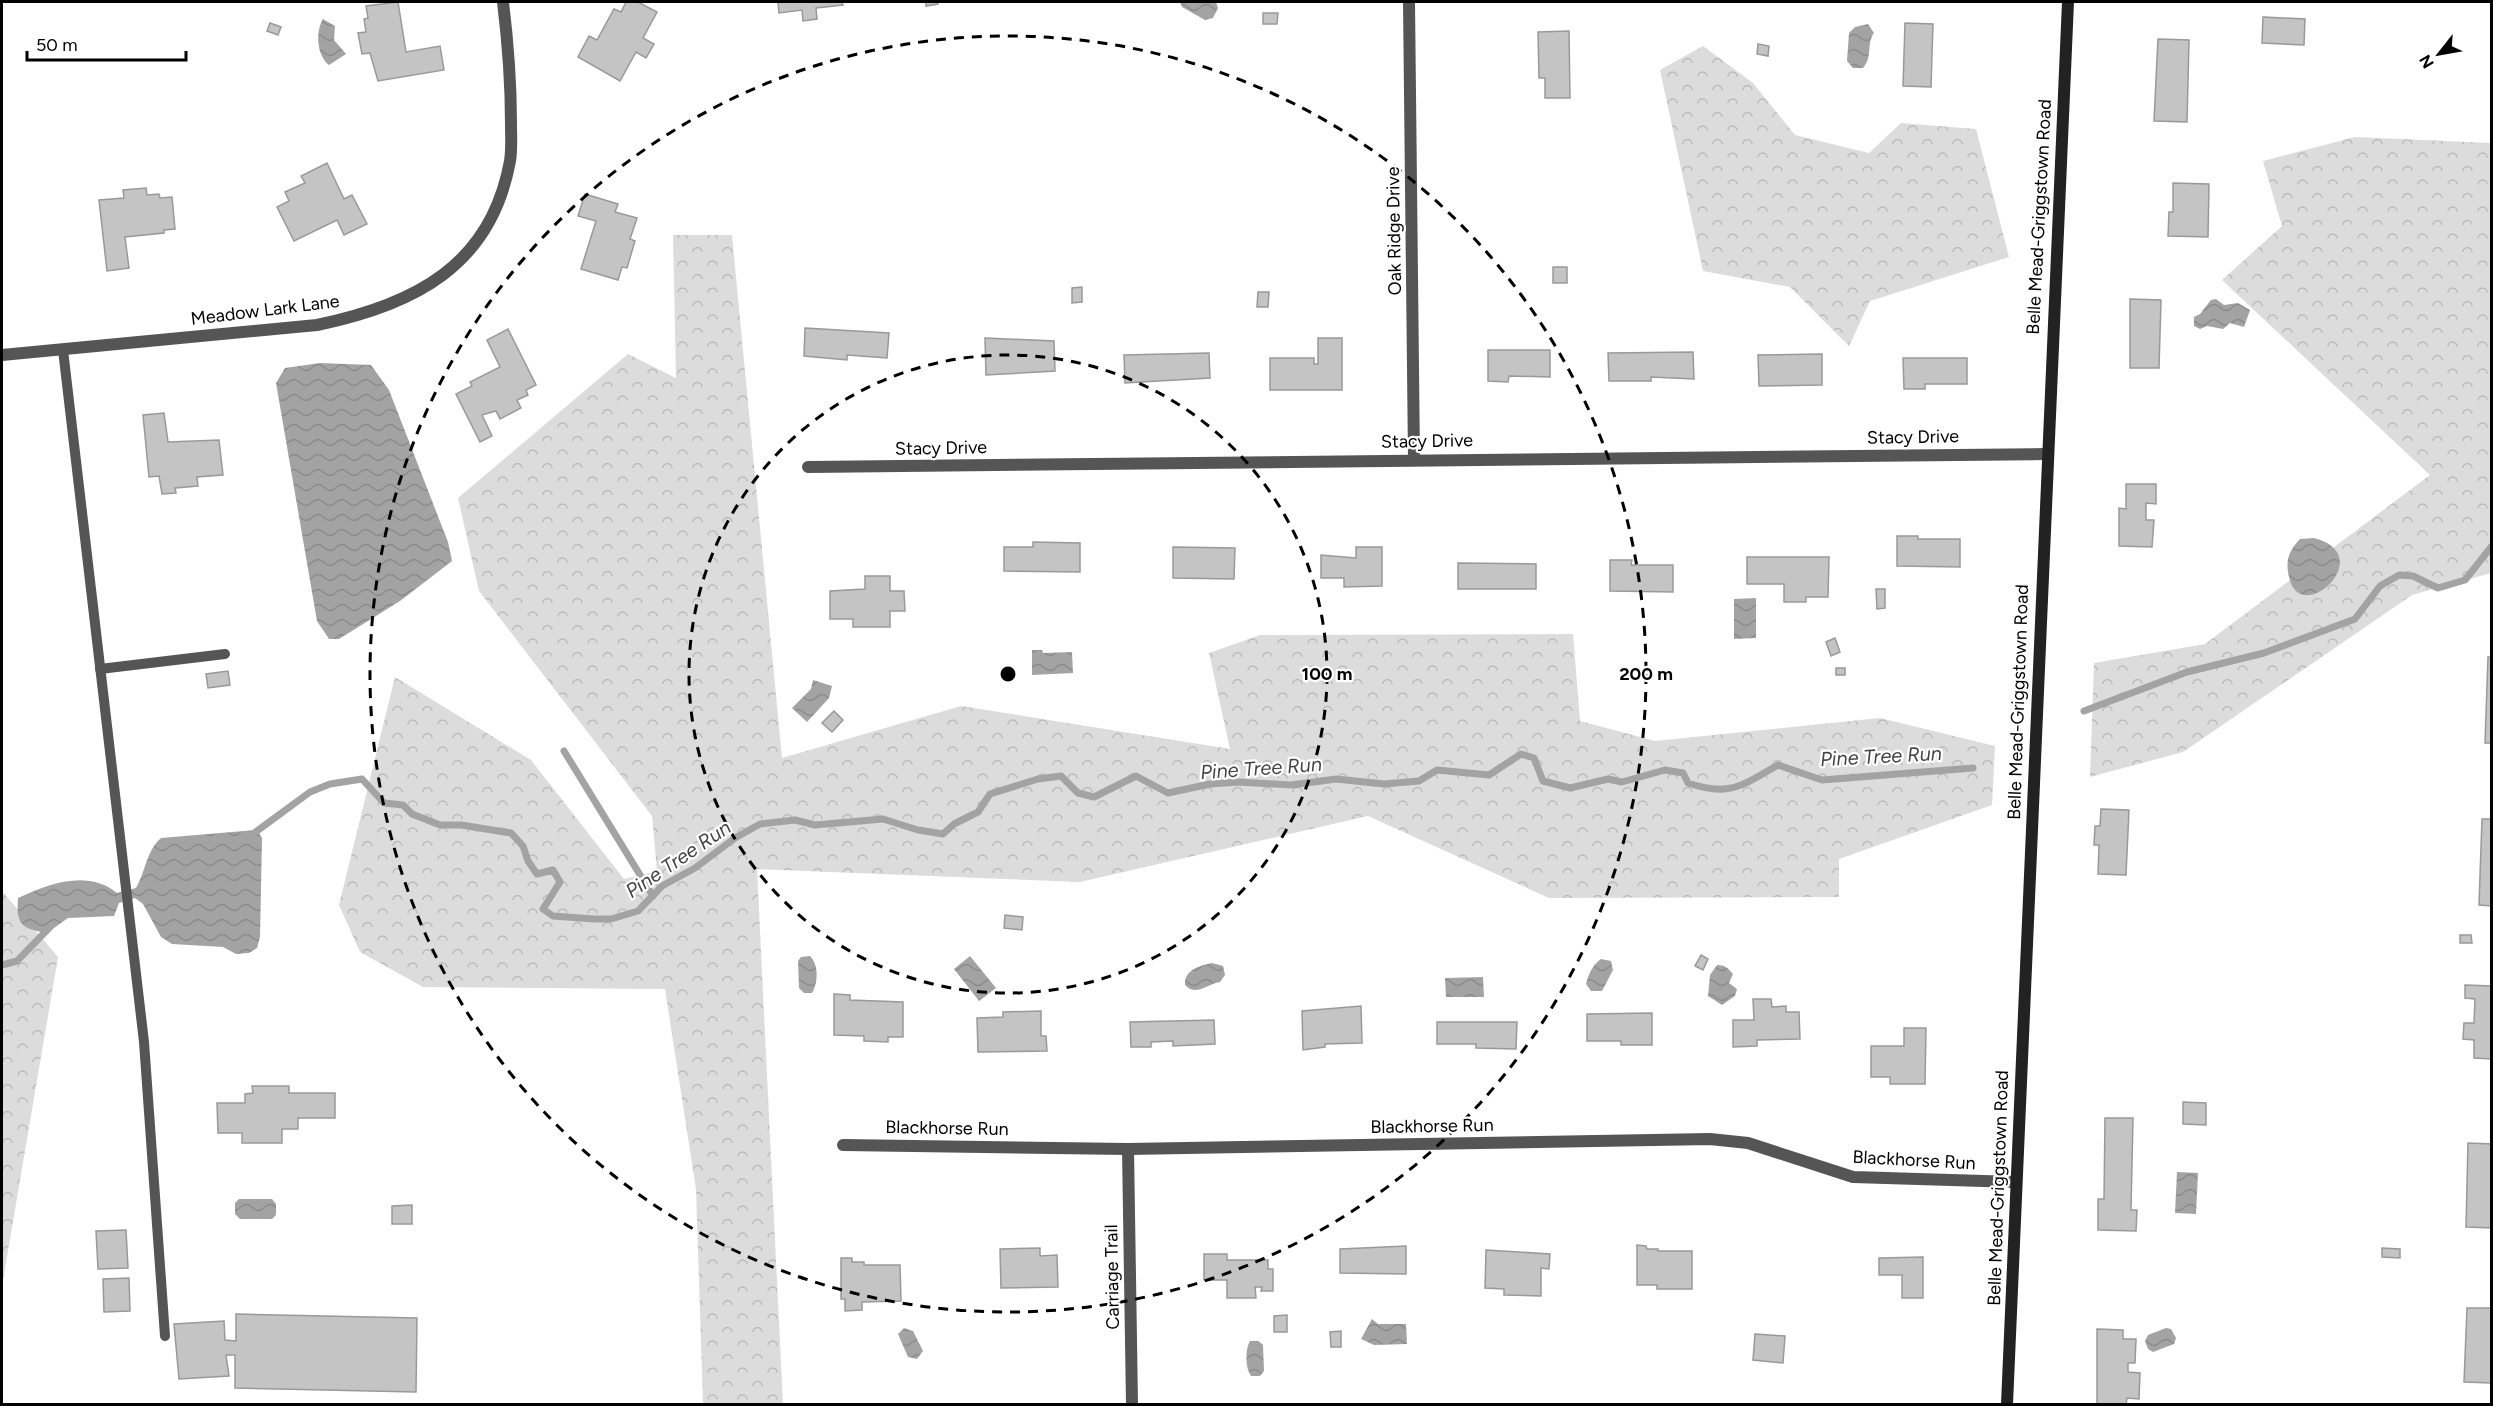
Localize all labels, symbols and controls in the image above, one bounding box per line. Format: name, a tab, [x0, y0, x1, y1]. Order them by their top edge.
scale bar	[27, 24, 186, 62]
north arrow	[2409, 24, 2469, 84]
text: 50 m	[36, 34, 78, 56]
text: N	[2415, 51, 2438, 72]
street label: Belle Mead-Griggstown Road	[2022, 99, 2056, 335]
street label: Oak Ridge Drive	[1382, 166, 1406, 296]
street label: Meadow Lark Lane	[189, 290, 341, 330]
street label: Stacy Drive	[1867, 425, 1959, 449]
street label: Stacy Drive	[1381, 429, 1473, 453]
street label: Stacy Drive	[895, 436, 987, 460]
street label: Belle Mead-Griggstown Road	[2003, 584, 2033, 820]
text: 100 m	[1302, 663, 1352, 685]
text: 200 m	[1619, 663, 1673, 685]
centre of rings	[998, 664, 1018, 684]
water label: Pine Tree Run	[1820, 741, 1942, 771]
water label: Pine Tree Run	[1199, 752, 1323, 784]
water label: Pine Tree Run	[621, 815, 735, 903]
street label: Belle Mead-Griggstown Road	[1983, 1070, 2013, 1306]
street label: Blackhorse Run	[1370, 1114, 1494, 1138]
street label: Blackhorse Run	[885, 1116, 1009, 1140]
street label: Blackhorse Run	[1852, 1146, 1976, 1174]
street label: Carriage Trail	[1100, 1224, 1124, 1330]

